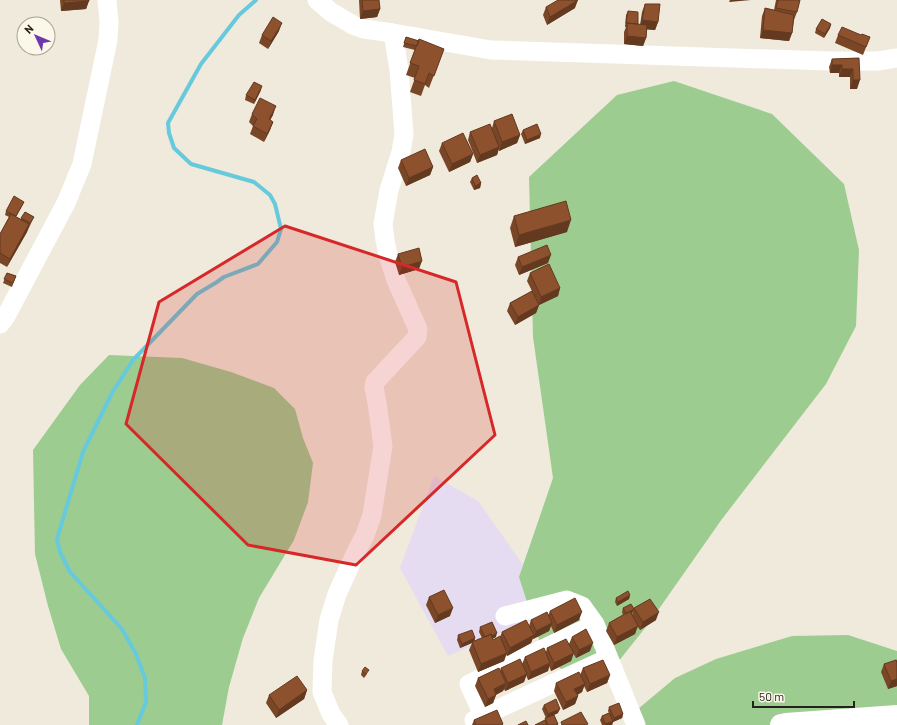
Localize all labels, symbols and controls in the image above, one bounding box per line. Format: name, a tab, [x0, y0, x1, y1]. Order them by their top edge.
north arrow	[16, 16, 56, 56]
text: N	[21, 22, 36, 36]
scale bar	[753, 683, 854, 709]
text: 50 m	[759, 689, 784, 703]

